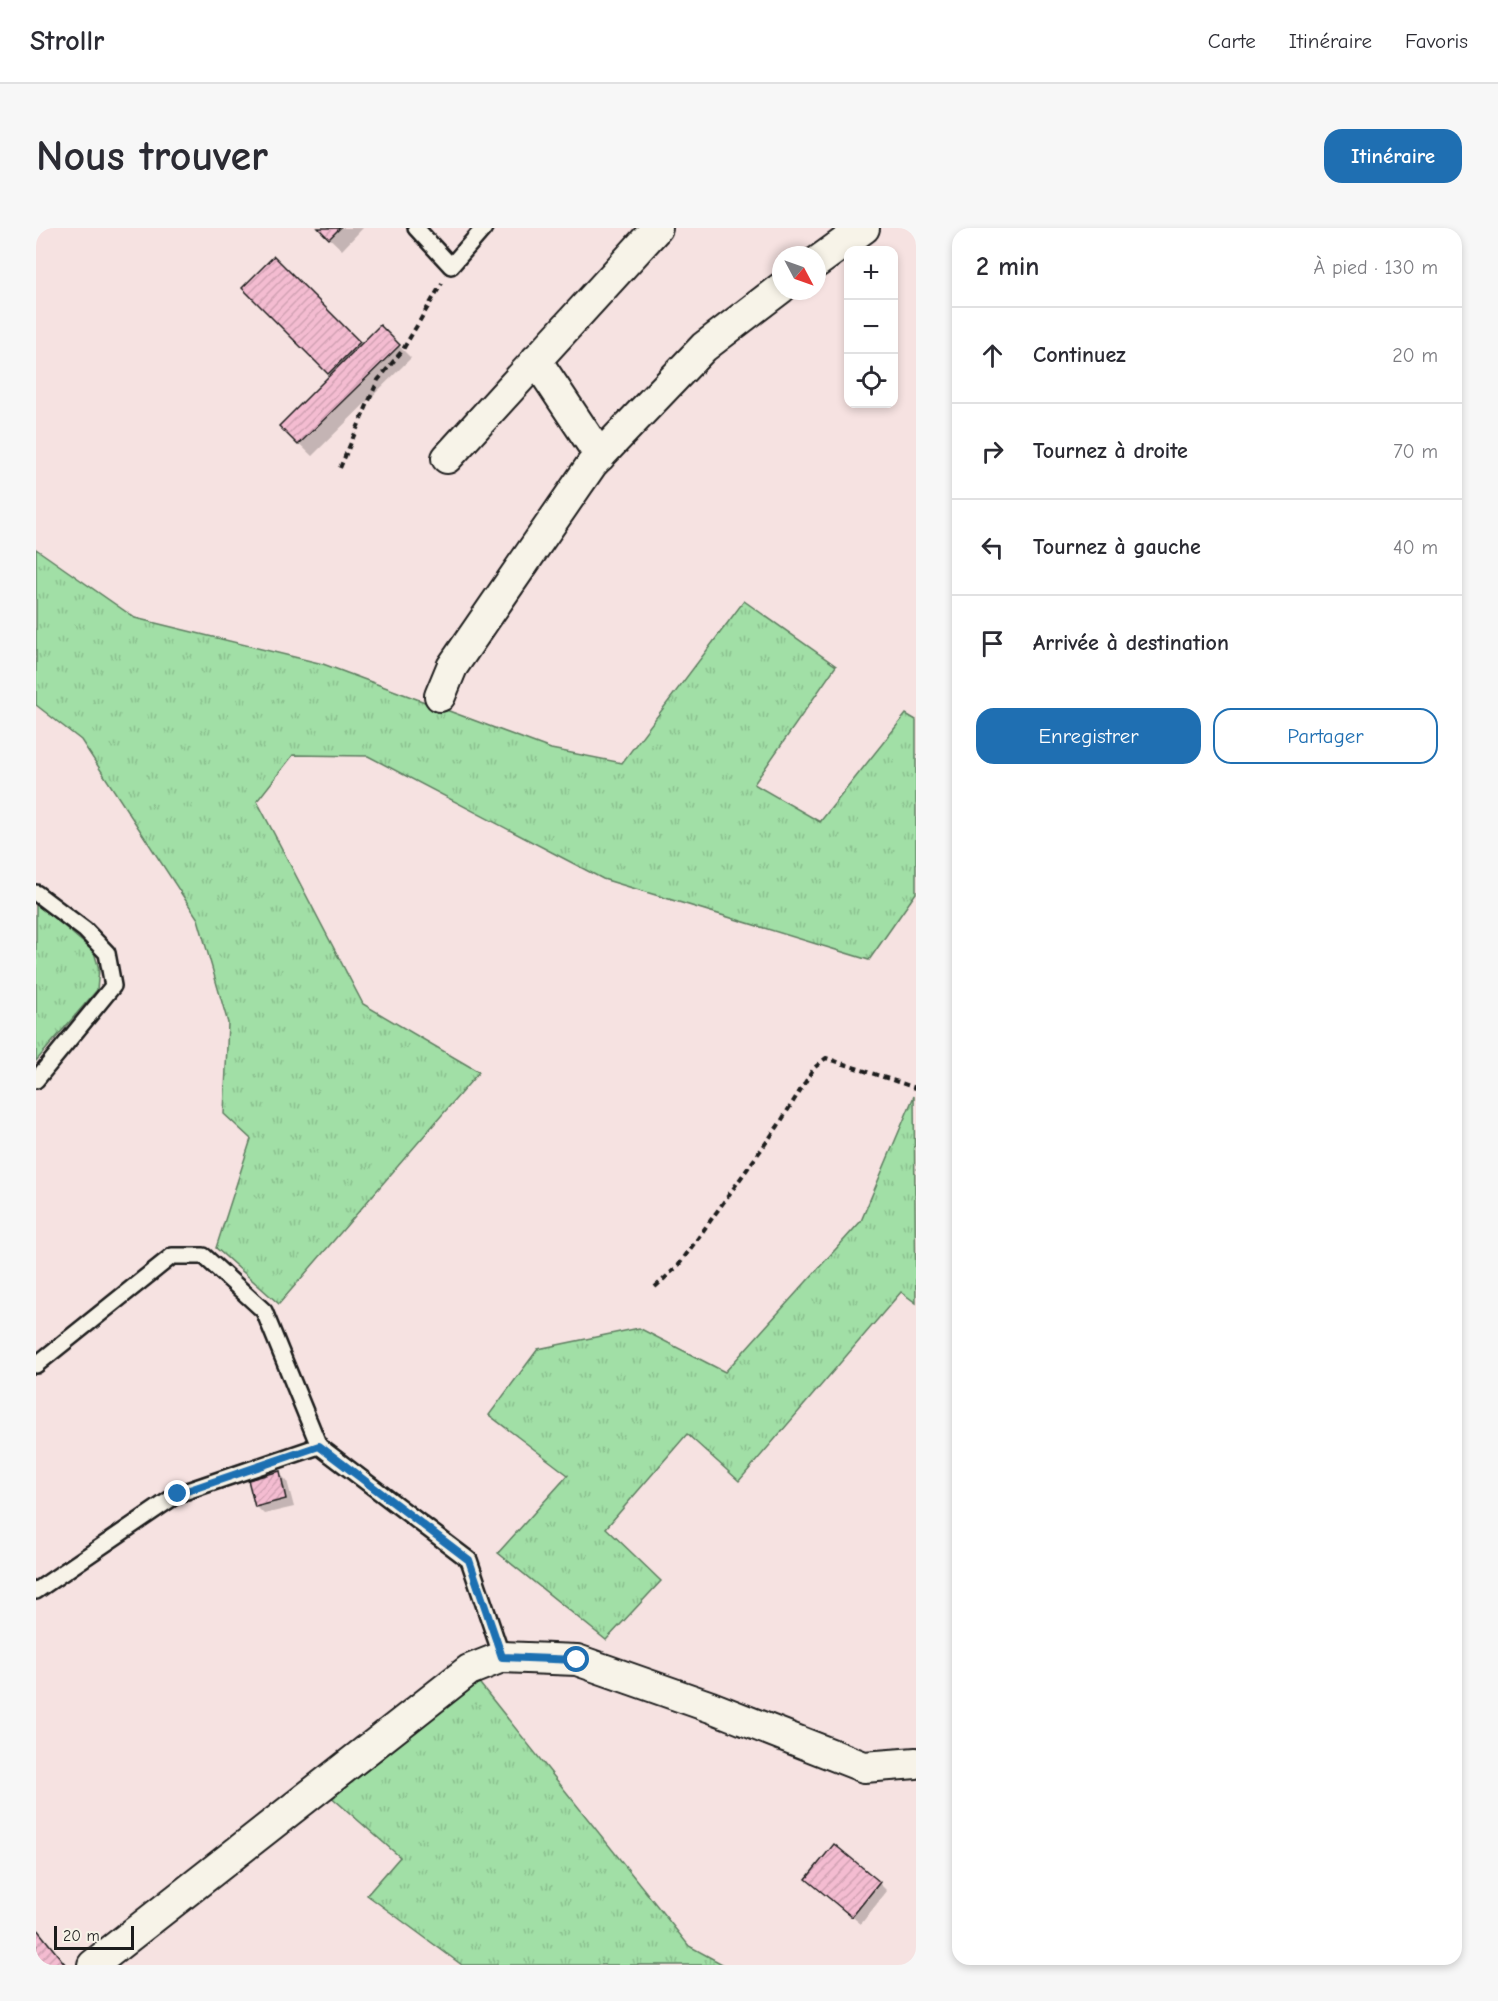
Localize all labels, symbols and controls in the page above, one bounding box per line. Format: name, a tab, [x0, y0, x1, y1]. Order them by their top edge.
text: Strollr	[30, 25, 104, 57]
text: Carte	[1208, 29, 1256, 53]
text: Itinéraire	[1289, 29, 1372, 53]
text: Favoris	[1405, 29, 1468, 53]
button: Itinéraire	[1324, 129, 1462, 183]
text: Nous trouver	[36, 132, 268, 181]
north arrow	[772, 246, 826, 300]
map controls	[844, 246, 898, 408]
button: +	[844, 246, 898, 300]
text: 2 min	[976, 252, 1039, 282]
text: À pied · 130 m	[1314, 256, 1438, 279]
button: −	[844, 300, 898, 354]
icon: ahead	[976, 339, 1009, 372]
text: Continuez	[1033, 342, 1126, 368]
text: 20 m	[1392, 344, 1438, 367]
button: locate	[844, 354, 898, 408]
icon: right	[976, 435, 1009, 468]
text: Tournez à droite	[1033, 438, 1188, 464]
text: 70 m	[1393, 440, 1438, 463]
icon: left	[976, 531, 1009, 564]
text: Tournez à gauche	[1033, 534, 1201, 560]
text: 40 m	[1393, 536, 1438, 559]
icon: arrive	[976, 627, 1009, 660]
text: Arrivée à destination	[1033, 630, 1229, 656]
button: Enregistrer	[976, 708, 1201, 764]
button: Partager	[1213, 708, 1438, 764]
route end	[164, 1480, 190, 1506]
route start	[563, 1646, 589, 1672]
scale bar	[54, 1923, 134, 1950]
text: 20 m	[63, 1927, 100, 1945]

